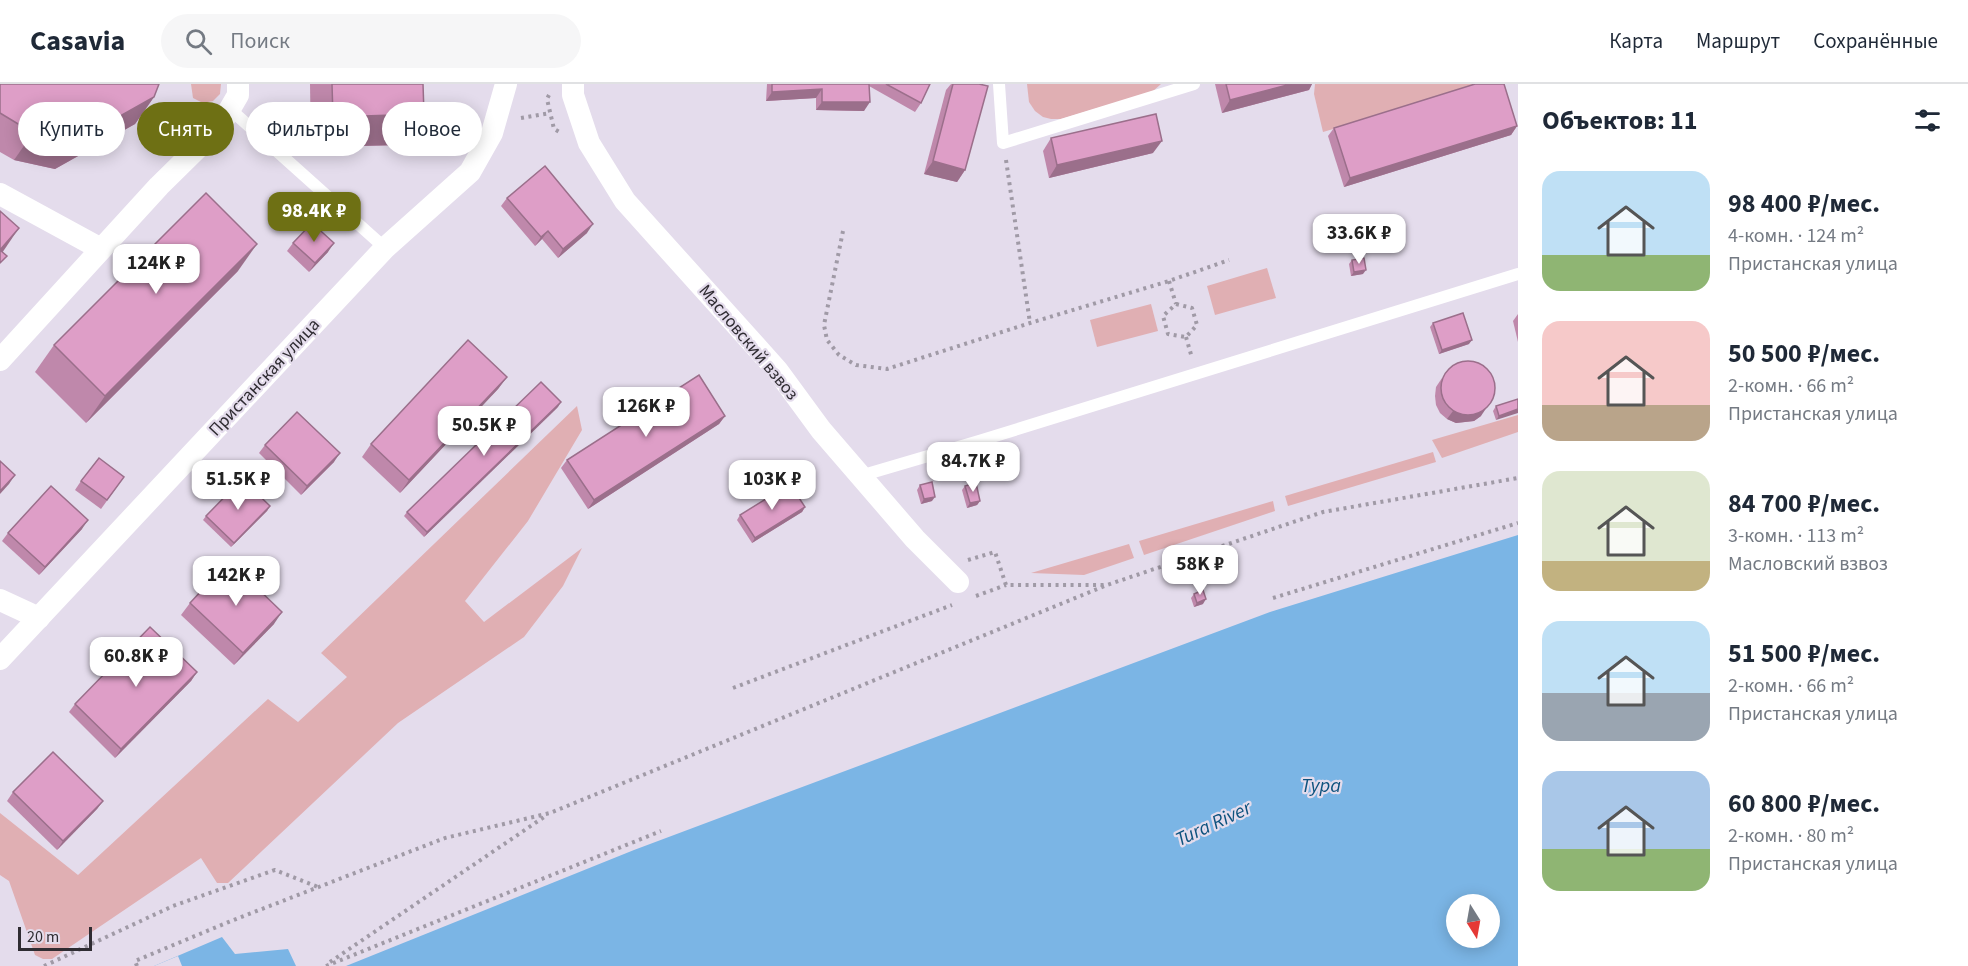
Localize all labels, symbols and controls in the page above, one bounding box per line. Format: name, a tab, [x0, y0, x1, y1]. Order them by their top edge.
search box	[161, 14, 581, 68]
text: Casavia	[30, 21, 125, 61]
icon: search	[182, 25, 215, 58]
text: Поиск	[230, 25, 290, 57]
text: Карта	[1609, 26, 1663, 56]
text: Маршрут	[1696, 26, 1780, 56]
text: Сохранённые	[1813, 26, 1938, 56]
chip: Купить	[18, 102, 125, 156]
chip: Снять	[137, 102, 234, 156]
chip: Фильтры	[246, 102, 370, 156]
chip: Новое	[382, 102, 482, 156]
text: Объектов: 11	[1542, 102, 1698, 139]
icon: filters	[1911, 104, 1944, 137]
text: 98 400 ₽/мес.	[1728, 185, 1880, 222]
pin: 98.4K ₽	[259, 192, 369, 243]
icon: home	[1590, 195, 1662, 267]
text: 98.4K ₽	[282, 197, 346, 225]
pin: 33.6K ₽	[1304, 214, 1414, 265]
text: 33.6K ₽	[1327, 219, 1391, 247]
text: 4-комн. · 124 m²	[1728, 222, 1864, 250]
pin: 124K ₽	[107, 244, 205, 295]
text: 124K ₽	[127, 249, 185, 277]
text: Пристанская улица	[1728, 250, 1898, 278]
street label: Масловский взвоз	[693, 279, 804, 405]
street label: Пристанская улица	[203, 313, 326, 442]
text: 50 500 ₽/мес.	[1728, 335, 1880, 372]
icon: home	[1590, 345, 1662, 417]
text: 2-комн. · 66 m²	[1728, 372, 1854, 400]
pin: 126K ₽	[597, 387, 695, 438]
text: 126K ₽	[617, 392, 675, 420]
text: Пристанская улица	[1728, 400, 1898, 428]
pin: 50.5K ₽	[429, 406, 539, 457]
text: 50.5K ₽	[452, 411, 516, 439]
pin: 84.7K ₽	[918, 442, 1028, 493]
text: 84.7K ₽	[941, 447, 1005, 475]
pin: 51.5K ₽	[183, 460, 293, 511]
pin: 103K ₽	[723, 460, 821, 511]
text: 51.5K ₽	[206, 465, 270, 493]
text: 103K ₽	[743, 465, 801, 493]
text: 84 700 ₽/мес.	[1728, 485, 1880, 522]
icon: home	[1590, 495, 1662, 567]
text: 3-комн. · 113 m²	[1728, 522, 1864, 550]
pin: 58K ₽	[1158, 545, 1242, 596]
text: 58K ₽	[1176, 550, 1224, 578]
text: Масловский взвоз	[1728, 550, 1888, 578]
pin: 142K ₽	[187, 556, 285, 607]
text: 142K ₽	[207, 561, 265, 589]
text: 51 500 ₽/мес.	[1728, 635, 1880, 672]
pin: 60.8K ₽	[81, 637, 191, 688]
text: 60.8K ₽	[104, 642, 168, 670]
icon: home	[1590, 645, 1662, 717]
text: 2-комн. · 66 m²	[1728, 672, 1854, 700]
text: Пристанская улица	[1728, 700, 1898, 728]
water label: Тура	[1301, 772, 1341, 800]
text: 60 800 ₽/мес.	[1728, 785, 1880, 822]
water label: Tura River	[1171, 794, 1257, 854]
icon: home	[1590, 795, 1662, 867]
text: 2-комн. · 80 m²	[1728, 822, 1854, 850]
text: Пристанская улица	[1728, 850, 1898, 878]
north arrow	[1446, 894, 1500, 948]
map controls	[1446, 894, 1500, 948]
scale bar	[18, 924, 92, 952]
text: 20 m	[27, 926, 59, 948]

